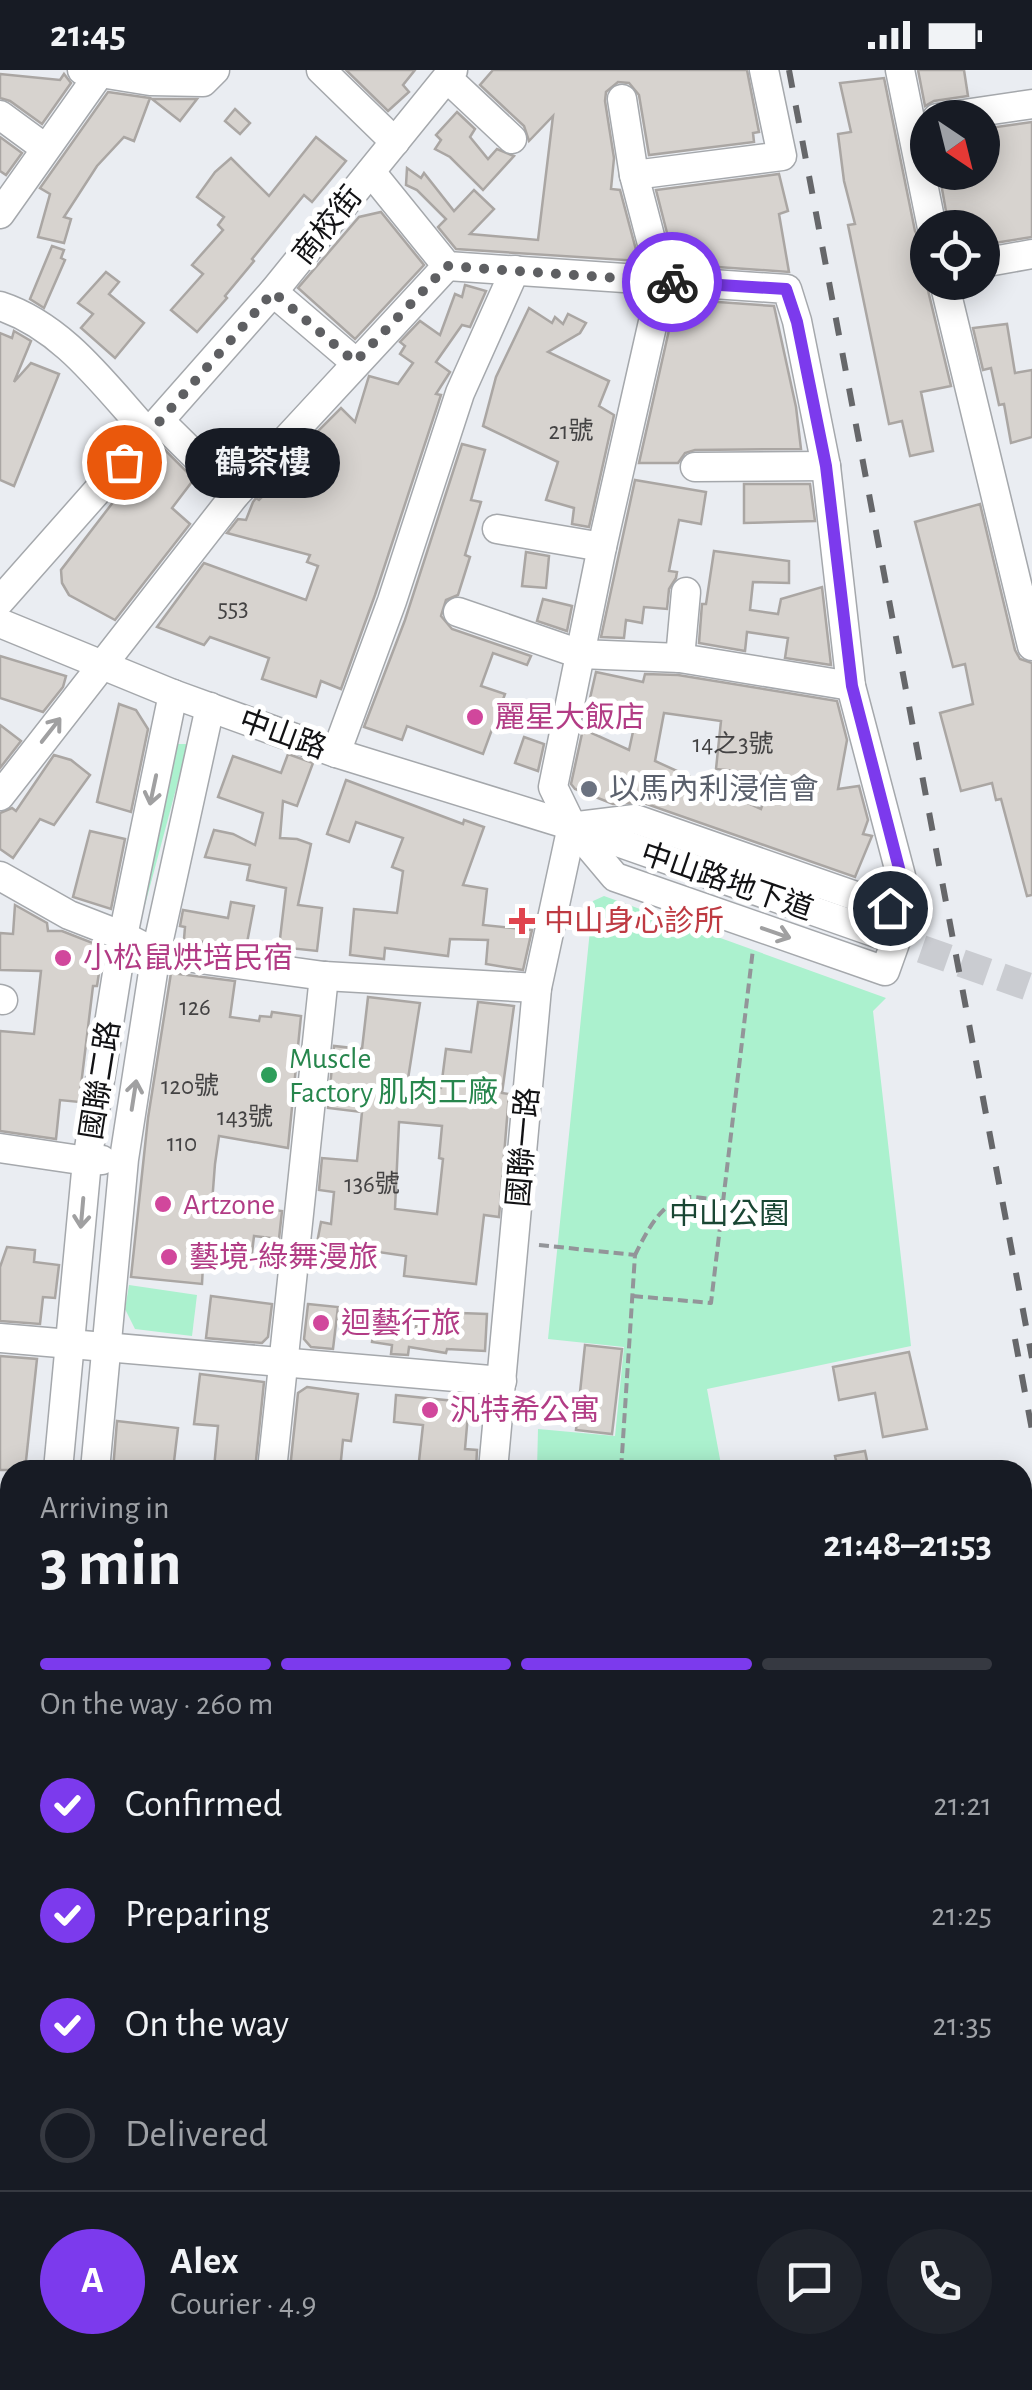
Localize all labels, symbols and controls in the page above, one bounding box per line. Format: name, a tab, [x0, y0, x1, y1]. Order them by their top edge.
text: 21:45	[50, 16, 126, 54]
north arrow	[910, 100, 1000, 190]
map controls	[910, 100, 1000, 300]
street label: 商校街	[286, 180, 368, 270]
button: locate	[910, 210, 1000, 300]
courier	[622, 232, 722, 332]
icon: bike	[645, 255, 700, 310]
house number: 21號	[549, 417, 593, 444]
pin	[82, 420, 167, 505]
callout: 鶴茶樓	[184, 427, 339, 497]
icon: bag	[97, 435, 152, 490]
text: 鶴茶樓	[214, 447, 311, 479]
house number: 553	[217, 596, 249, 621]
place label: 麗星大飯店	[495, 701, 645, 733]
street label: 中山路	[235, 704, 331, 764]
marker: 麗星大飯店	[464, 706, 486, 728]
one-way arrow	[40, 718, 62, 744]
house number: 14之3號	[693, 730, 773, 757]
one-way arrow	[143, 773, 162, 805]
place label: 以馬內利浸信會	[609, 773, 819, 805]
marker: 以馬內利浸信會	[578, 778, 600, 800]
street label: 中山路地下道	[637, 837, 817, 925]
pin	[848, 866, 933, 951]
icon: home	[863, 881, 918, 936]
place label: 中山身心診所	[544, 905, 724, 937]
marker: 中山身心診所	[509, 908, 535, 934]
one-way arrow	[760, 926, 792, 944]
place label: 小松鼠烘培民宿	[83, 942, 293, 974]
marker: 小松鼠烘培民宿	[52, 947, 74, 969]
house number: 126	[179, 995, 211, 1020]
street label: 國聯二路	[75, 1018, 125, 1142]
place label: Muscle Factory 肌肉工廠	[289, 1044, 498, 1108]
marker: Muscle Factory 肌肉工廠	[258, 1064, 280, 1086]
house number: 120號	[161, 1072, 219, 1099]
one-way arrow	[126, 1079, 144, 1111]
street label: 國聯一路	[502, 1086, 544, 1208]
house number: 143號	[217, 1103, 273, 1130]
house number: 110	[167, 1131, 197, 1156]
house number: 136號	[344, 1170, 400, 1197]
place label: Artzone	[183, 1190, 275, 1220]
marker: Artzone	[152, 1193, 174, 1215]
one-way arrow	[72, 1197, 91, 1229]
park label: 中山公園	[669, 1198, 789, 1230]
place label: 藝境-綠舞漫旅	[189, 1241, 378, 1273]
marker: 藝境-綠舞漫旅	[158, 1246, 180, 1268]
place label: 迴藝行旅	[341, 1307, 461, 1339]
marker: 迴藝行旅	[310, 1312, 332, 1334]
place label: 汎特希公寓	[450, 1394, 600, 1426]
marker: 汎特希公寓	[419, 1399, 441, 1421]
text: Arriving in	[40, 1492, 169, 1524]
text: 21:48–21:53	[823, 1526, 992, 1564]
text: 3 min	[40, 1532, 182, 1597]
text: On the way · 260 m	[40, 1688, 273, 1720]
icon: check	[40, 1778, 95, 1833]
text: Confirmed	[125, 1786, 282, 1824]
text: 21:21	[934, 1789, 992, 1821]
icon: check	[40, 1888, 95, 1943]
text: Preparing	[125, 1896, 270, 1934]
text: 21:25	[931, 1899, 992, 1931]
icon: check	[40, 1998, 95, 2053]
text: On the way	[125, 2006, 289, 2044]
text: 21:35	[933, 2009, 992, 2041]
text: Delivered	[125, 2116, 268, 2154]
button: chat	[757, 2229, 862, 2334]
button: phone	[887, 2229, 992, 2334]
text: Alex	[170, 2243, 239, 2281]
text: A	[81, 2262, 104, 2300]
text: Courier · 4.9	[170, 2288, 317, 2320]

